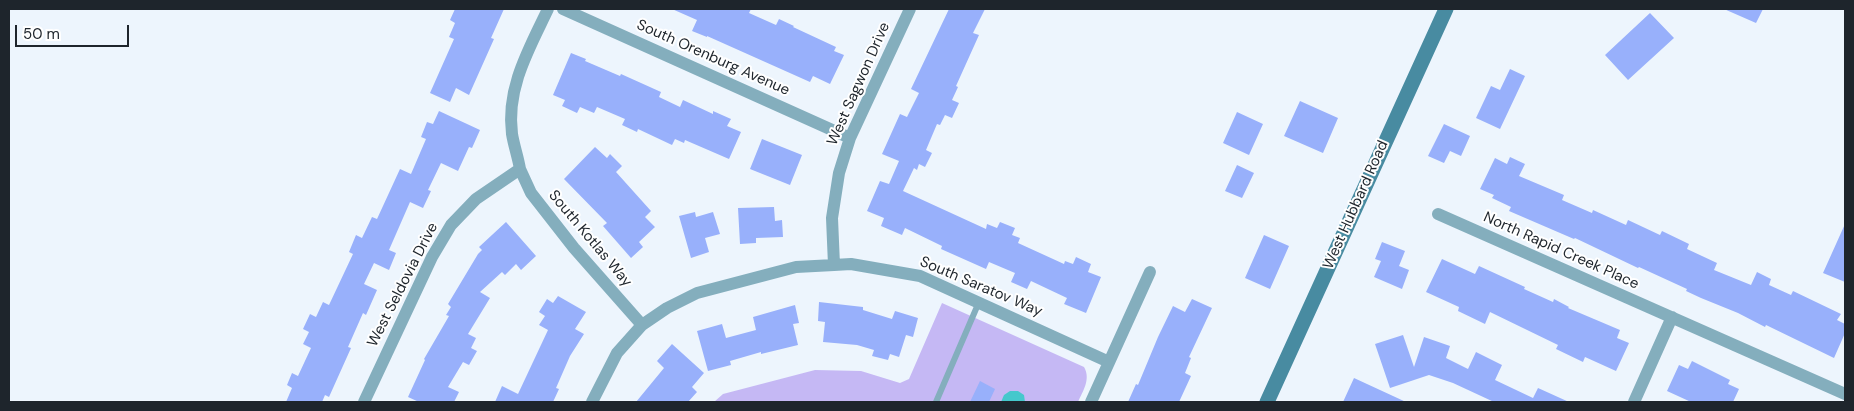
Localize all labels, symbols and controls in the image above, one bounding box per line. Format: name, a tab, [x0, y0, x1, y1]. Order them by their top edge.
scale bar	[18, 15, 131, 47]
street label: South Orenburg Avenue	[634, 16, 792, 100]
street label: West Sagwon Drive	[824, 20, 894, 148]
text: 50 m	[23, 24, 60, 44]
street label: West Hubbard Road	[1320, 138, 1392, 272]
street label: South Kotlas Way	[544, 187, 636, 291]
street label: North Rapid Creek Place	[1480, 209, 1642, 293]
street label: West Seldovia Drive	[364, 220, 442, 350]
street label: South Saratov Way	[917, 253, 1045, 321]

